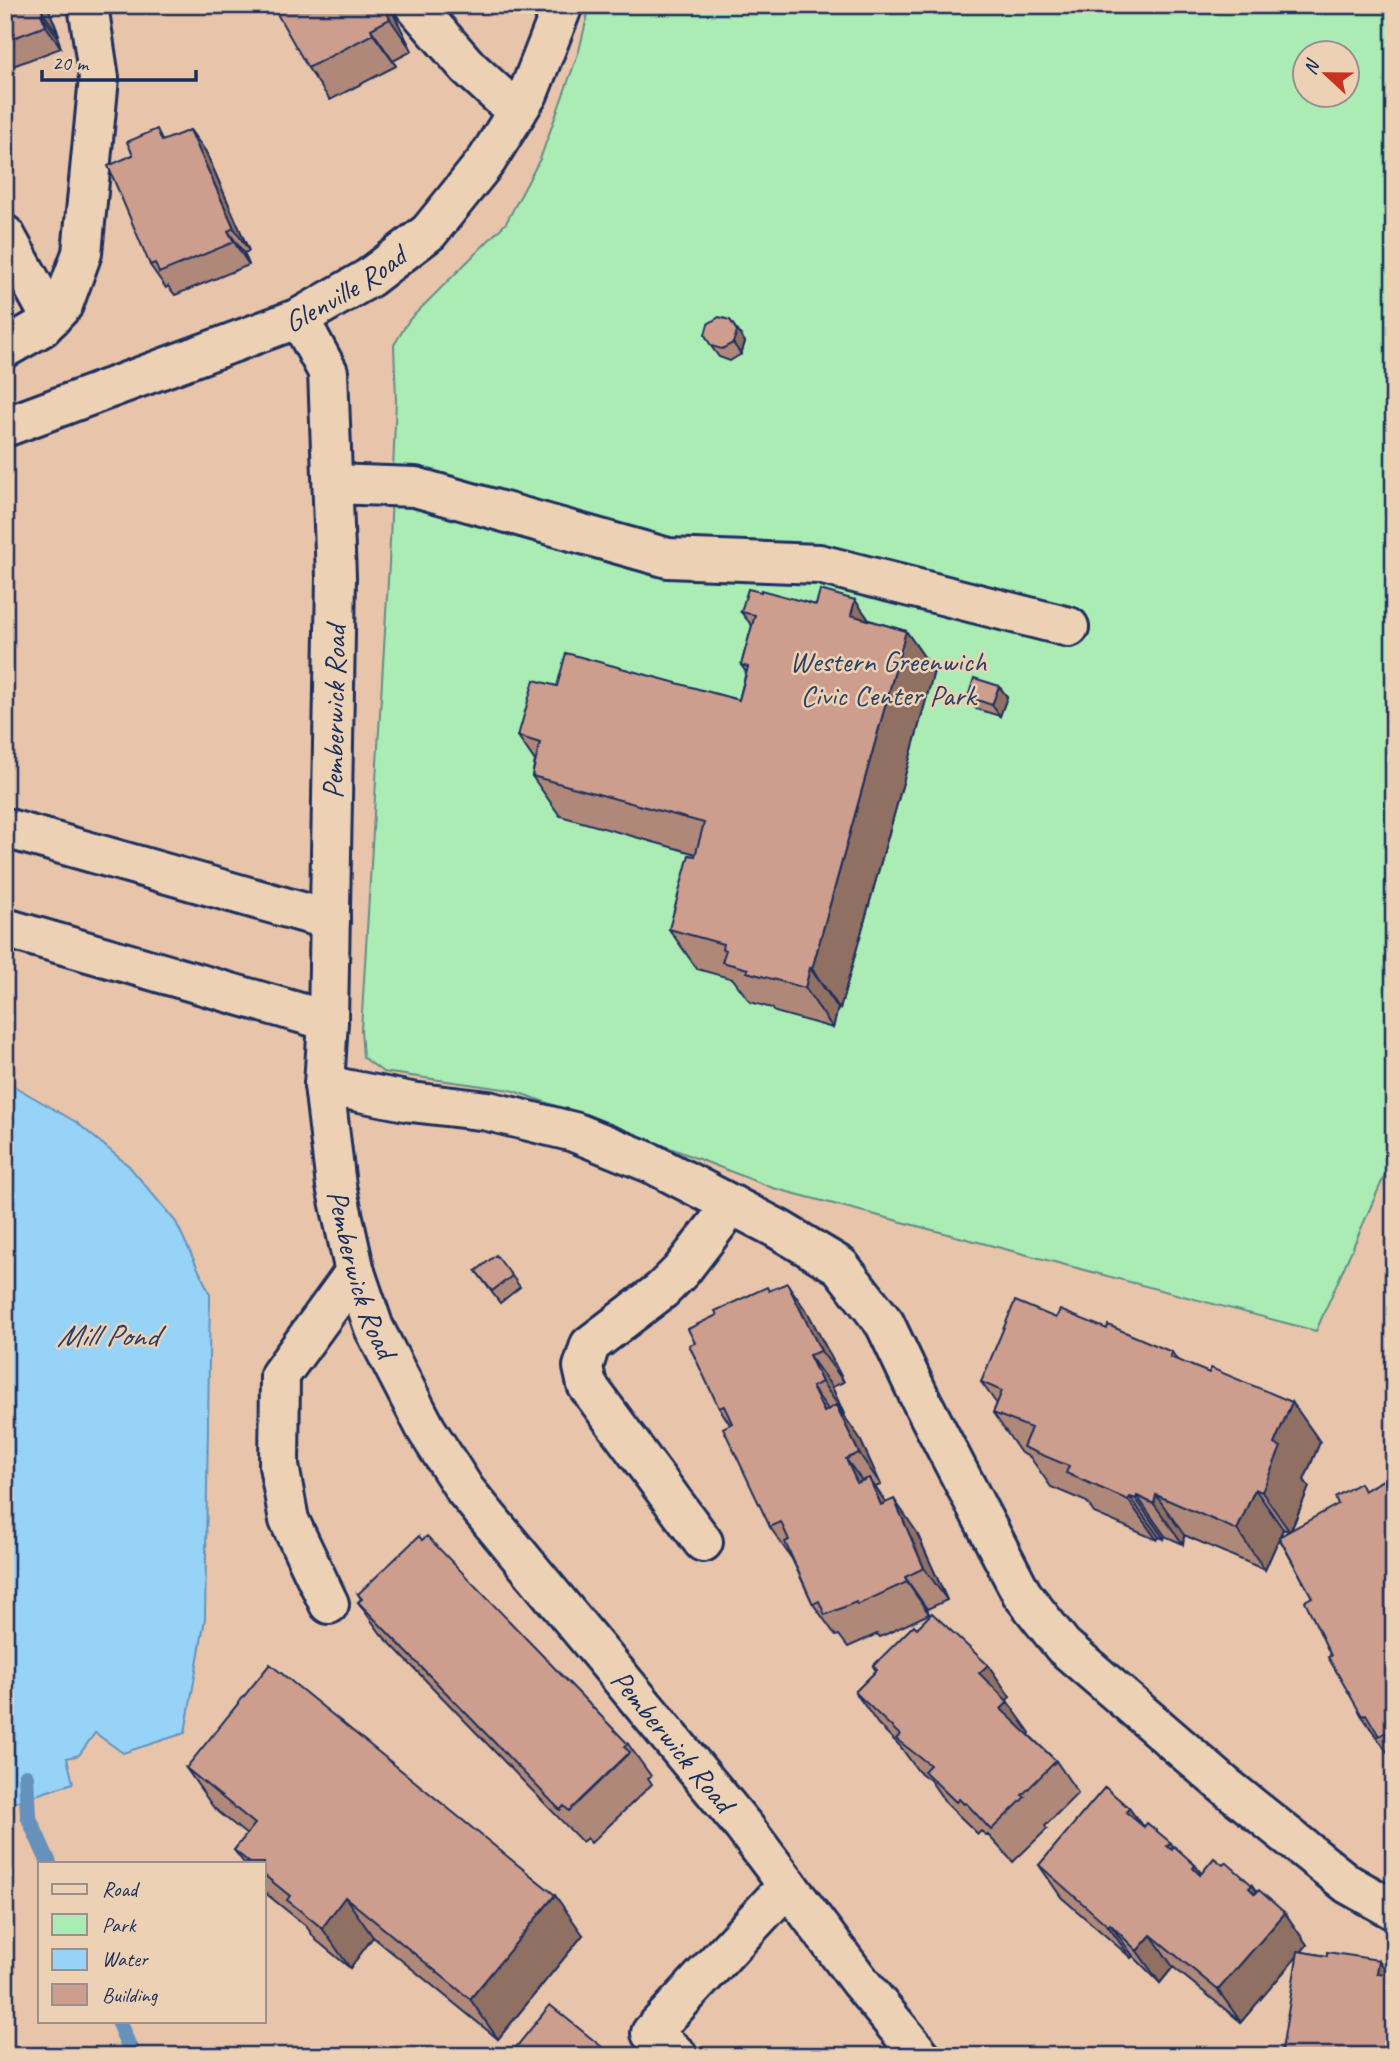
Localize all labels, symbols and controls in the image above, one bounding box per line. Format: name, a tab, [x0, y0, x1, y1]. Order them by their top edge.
scale bar	[42, 38, 196, 82]
north arrow	[1290, 38, 1360, 108]
text: 20 m	[52, 50, 90, 76]
text: N	[1298, 55, 1326, 78]
street label: Glenville Road	[280, 235, 417, 341]
street label: Pemberwick Road	[313, 621, 355, 799]
park label: Western Greenwich Civic Center Park	[790, 642, 987, 714]
street label: Pemberwick Road	[318, 1187, 407, 1368]
water label: Mill Pond	[57, 1315, 167, 1356]
street label: Pemberwick Road	[603, 1662, 745, 1823]
legend	[38, 1862, 266, 2022]
text: Road	[102, 1876, 141, 1902]
text: Park	[102, 1912, 137, 1938]
text: Water	[102, 1946, 149, 1972]
text: Building	[102, 1982, 159, 2008]

